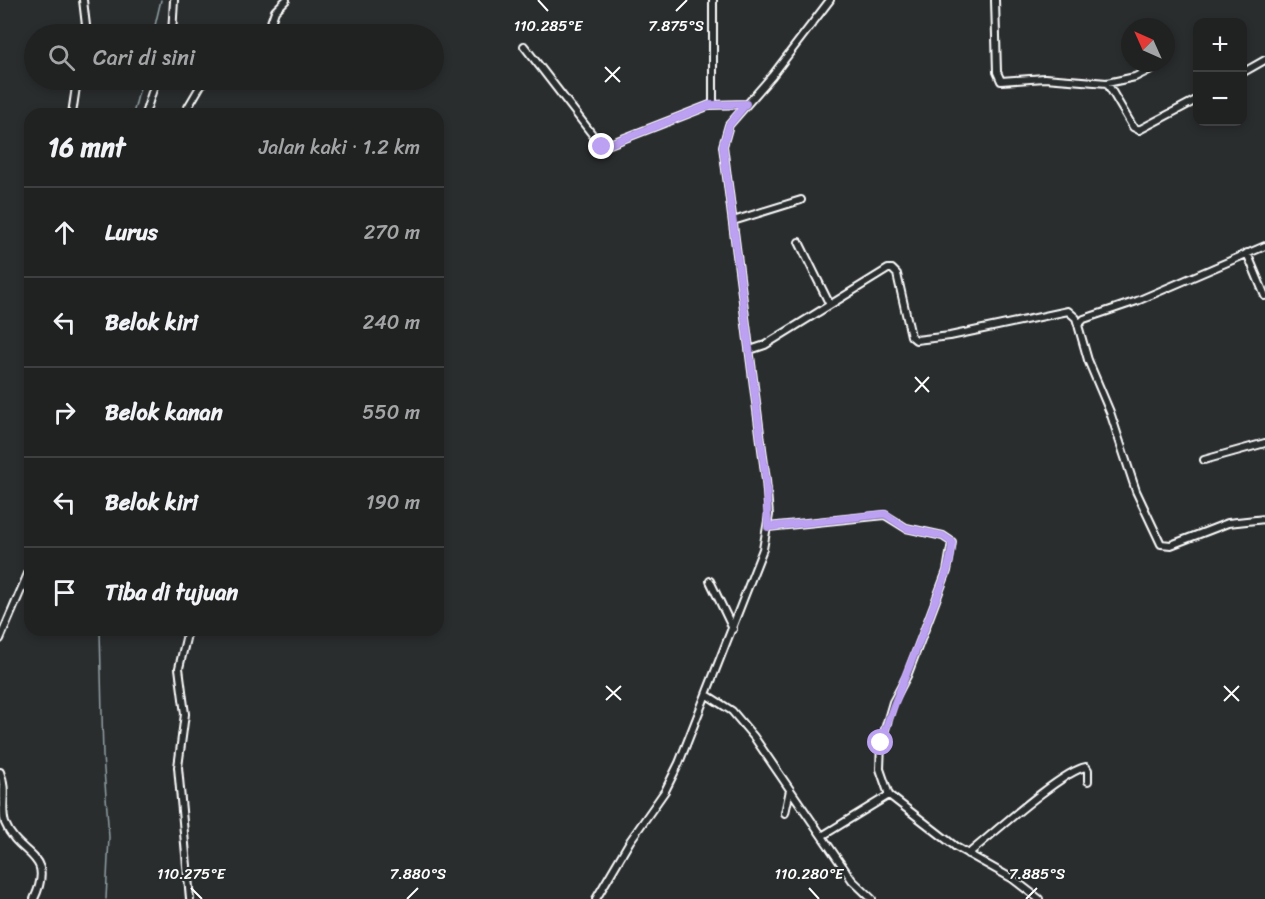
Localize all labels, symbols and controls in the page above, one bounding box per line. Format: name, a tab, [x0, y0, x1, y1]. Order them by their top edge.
text: 110.285°E	[514, 13, 584, 39]
text: 7.875°S	[648, 13, 704, 39]
north arrow	[1121, 18, 1175, 72]
map controls	[1193, 18, 1247, 126]
button: +	[1193, 18, 1247, 72]
search box	[24, 24, 444, 90]
text: Cari di sini	[93, 38, 195, 77]
icon: search	[45, 41, 78, 74]
button: −	[1193, 72, 1247, 126]
text: 16 mnt	[48, 124, 125, 170]
text: Jalan kaki · 1.2 km	[259, 130, 420, 165]
route end	[588, 133, 614, 159]
text: Lurus	[105, 213, 158, 252]
text: 270 m	[364, 215, 420, 250]
icon: ahead	[48, 216, 81, 249]
text: Belok kiri	[105, 303, 198, 342]
text: 240 m	[363, 305, 420, 340]
icon: left	[48, 306, 81, 339]
text: Belok kanan	[105, 393, 223, 432]
text: 550 m	[362, 395, 420, 430]
icon: right	[48, 396, 81, 429]
text: Belok kiri	[105, 483, 198, 522]
text: 190 m	[366, 485, 420, 520]
icon: left	[48, 486, 81, 519]
text: Tiba di tujuan	[105, 573, 238, 612]
icon: arrive	[48, 576, 81, 609]
route start	[867, 729, 893, 755]
text: 110.275°E	[157, 861, 227, 887]
text: 7.880°S	[390, 861, 447, 887]
text: 110.280°E	[775, 861, 845, 887]
text: 7.885°S	[1009, 861, 1066, 887]

